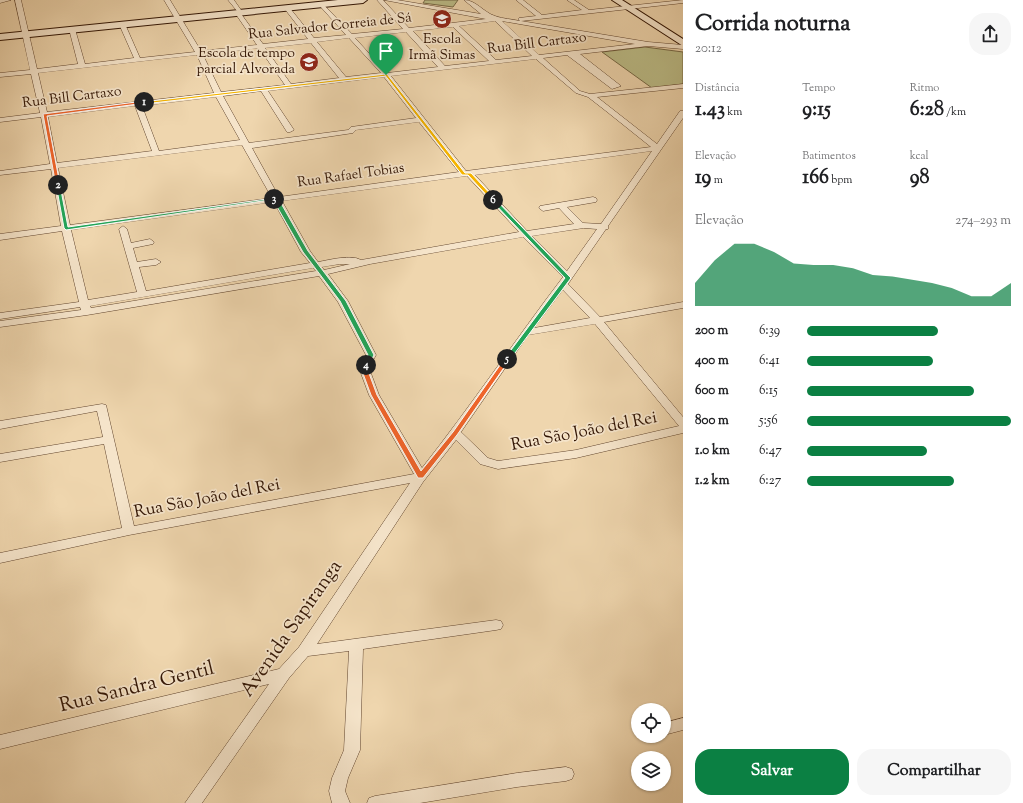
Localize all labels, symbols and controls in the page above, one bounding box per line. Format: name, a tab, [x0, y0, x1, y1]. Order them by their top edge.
street label: Rua Salvador Correia de Sá	[247, 8, 413, 46]
school or university icon: Escola Irmã Simas	[431, 8, 453, 30]
text: Corrida noturna	[695, 9, 850, 41]
button: share	[969, 13, 1011, 55]
street label: Rua Bill Cartaxo	[486, 28, 588, 60]
place label: Escola Irmã Simas	[409, 30, 475, 66]
pin	[369, 34, 403, 75]
icon: arrive	[375, 40, 397, 62]
text: 20:12	[695, 40, 722, 58]
place label: Escola de tempo parcial Alvorada	[196, 44, 296, 80]
school or university icon: Escola de tempo parcial Alvorada	[298, 51, 320, 73]
text: Distância	[695, 80, 740, 96]
text: Tempo	[802, 80, 835, 96]
text: Ritmo	[910, 80, 939, 96]
street label: Rua Bill Cartaxo	[21, 82, 123, 114]
pin: 1	[134, 92, 154, 112]
text: 1	[142, 94, 146, 110]
text: 1.43	[695, 96, 725, 125]
text: 9:15	[802, 96, 831, 125]
text: 6:28	[910, 96, 944, 125]
text: km	[725, 104, 742, 120]
text: /km	[944, 104, 966, 120]
text: Elevação	[695, 148, 736, 164]
text: Batimentos	[802, 148, 856, 164]
text: kcal	[910, 148, 929, 164]
street label: Rua Rafael Tobias	[296, 159, 406, 193]
text: 19	[695, 164, 711, 193]
text: 166	[802, 164, 829, 193]
text: 98	[910, 164, 929, 193]
text: m	[711, 172, 723, 188]
text: bpm	[829, 172, 852, 188]
pin: 2	[48, 175, 68, 195]
text: 2	[55, 177, 61, 193]
pin: 3	[264, 189, 284, 209]
pin: 6	[483, 190, 503, 210]
text: 3	[272, 191, 276, 207]
text: 6	[490, 192, 496, 208]
text: Elevação	[695, 212, 744, 230]
text: 274–293 m	[955, 212, 1011, 230]
text: 200 m	[695, 322, 728, 340]
text: 6:39	[759, 322, 780, 340]
pin: 5	[497, 349, 517, 369]
text: 5	[505, 351, 509, 367]
text: 400 m	[695, 352, 729, 370]
text: 6:41	[759, 352, 780, 370]
pin: 4	[356, 355, 376, 375]
text: 4	[363, 357, 369, 373]
text: 600 m	[695, 382, 729, 400]
text: 6:15	[759, 382, 778, 400]
street label: Rua São João del Rei	[509, 406, 659, 458]
text: 800 m	[695, 412, 729, 430]
text: 5:56	[759, 412, 778, 430]
text: 1.0 km	[695, 442, 730, 460]
text: 6:47	[759, 442, 782, 460]
text: 1.2 km	[695, 472, 729, 490]
text: 6:27	[759, 472, 781, 490]
street label: Rua São João del Rei	[132, 473, 282, 525]
street label: Avenida Sapiranga	[234, 555, 350, 703]
street label: Rua Sandra Gentil	[56, 655, 218, 721]
map controls	[631, 703, 671, 791]
button: locate	[631, 703, 671, 743]
button: Salvar	[695, 749, 849, 795]
button: Compartilhar	[857, 749, 1011, 795]
button: layers	[631, 751, 671, 791]

